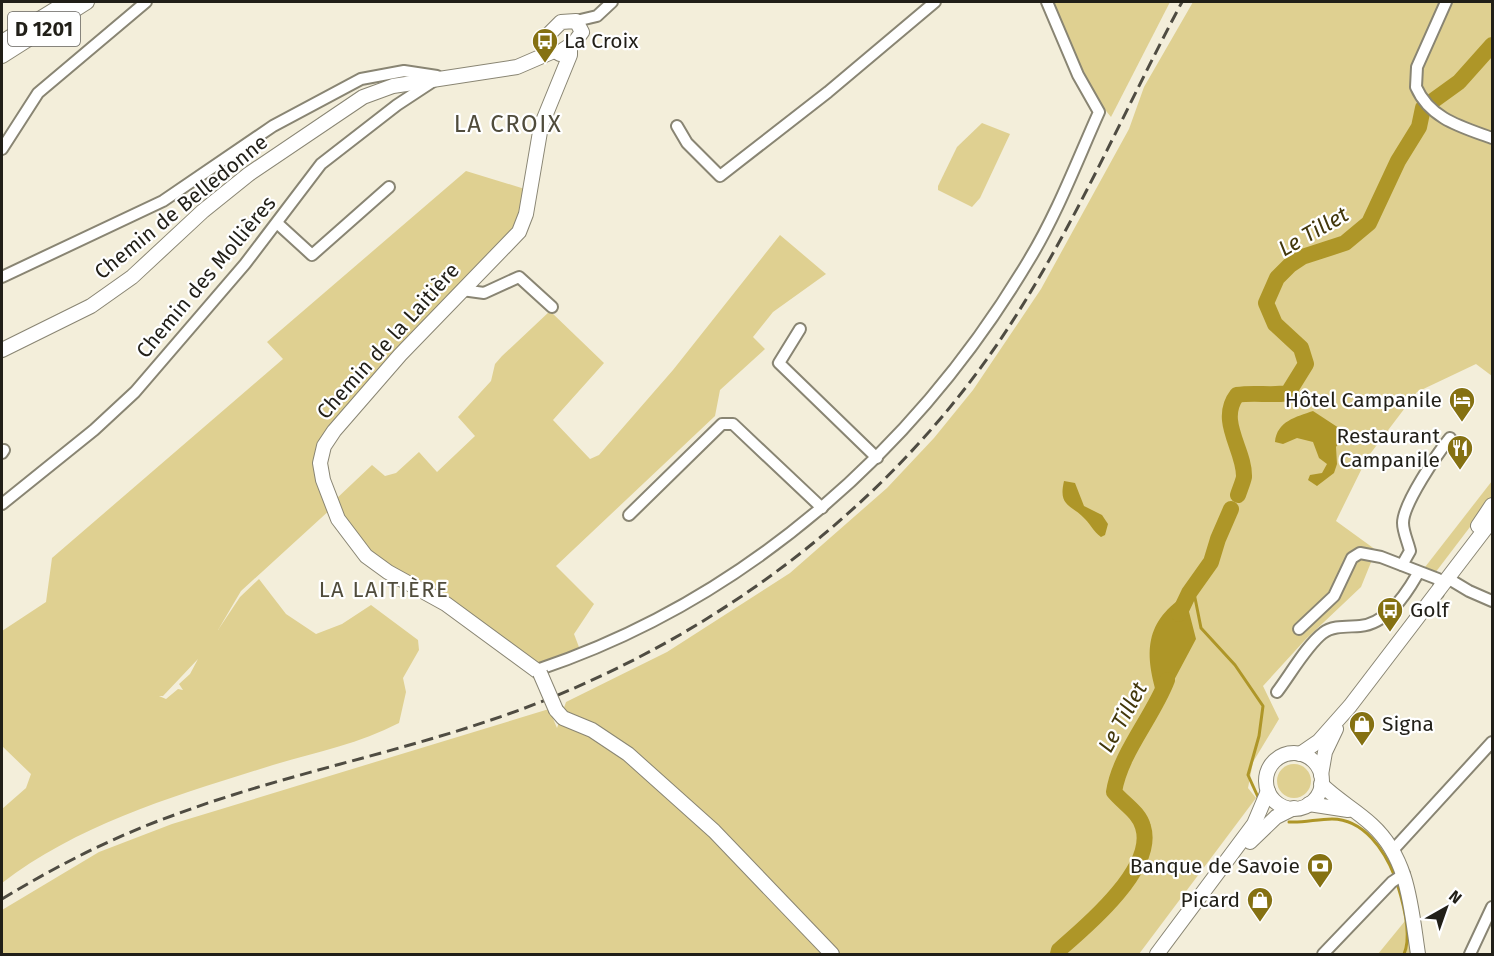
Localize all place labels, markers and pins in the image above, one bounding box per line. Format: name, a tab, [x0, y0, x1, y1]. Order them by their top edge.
bus stop icon: La Croix	[530, 26, 560, 64]
place label: La Croix	[564, 28, 639, 54]
hotel icon: Hôtel Campanile	[1447, 385, 1477, 423]
place label: Hôtel Campanile	[1285, 387, 1442, 413]
place label: Restaurant Campanile	[1337, 423, 1440, 473]
restaurant icon: Restaurant Campanile	[1445, 433, 1475, 471]
bus stop icon: Golf	[1375, 595, 1405, 633]
place label: Golf	[1410, 597, 1451, 623]
shop icon: Signa	[1347, 709, 1377, 747]
place label: Signa	[1382, 711, 1434, 737]
bank icon: Banque de Savoie	[1305, 851, 1335, 889]
place label: Banque de Savoie	[1130, 853, 1300, 879]
shop icon: Picard	[1245, 885, 1275, 923]
place label: Picard	[1181, 887, 1240, 913]

